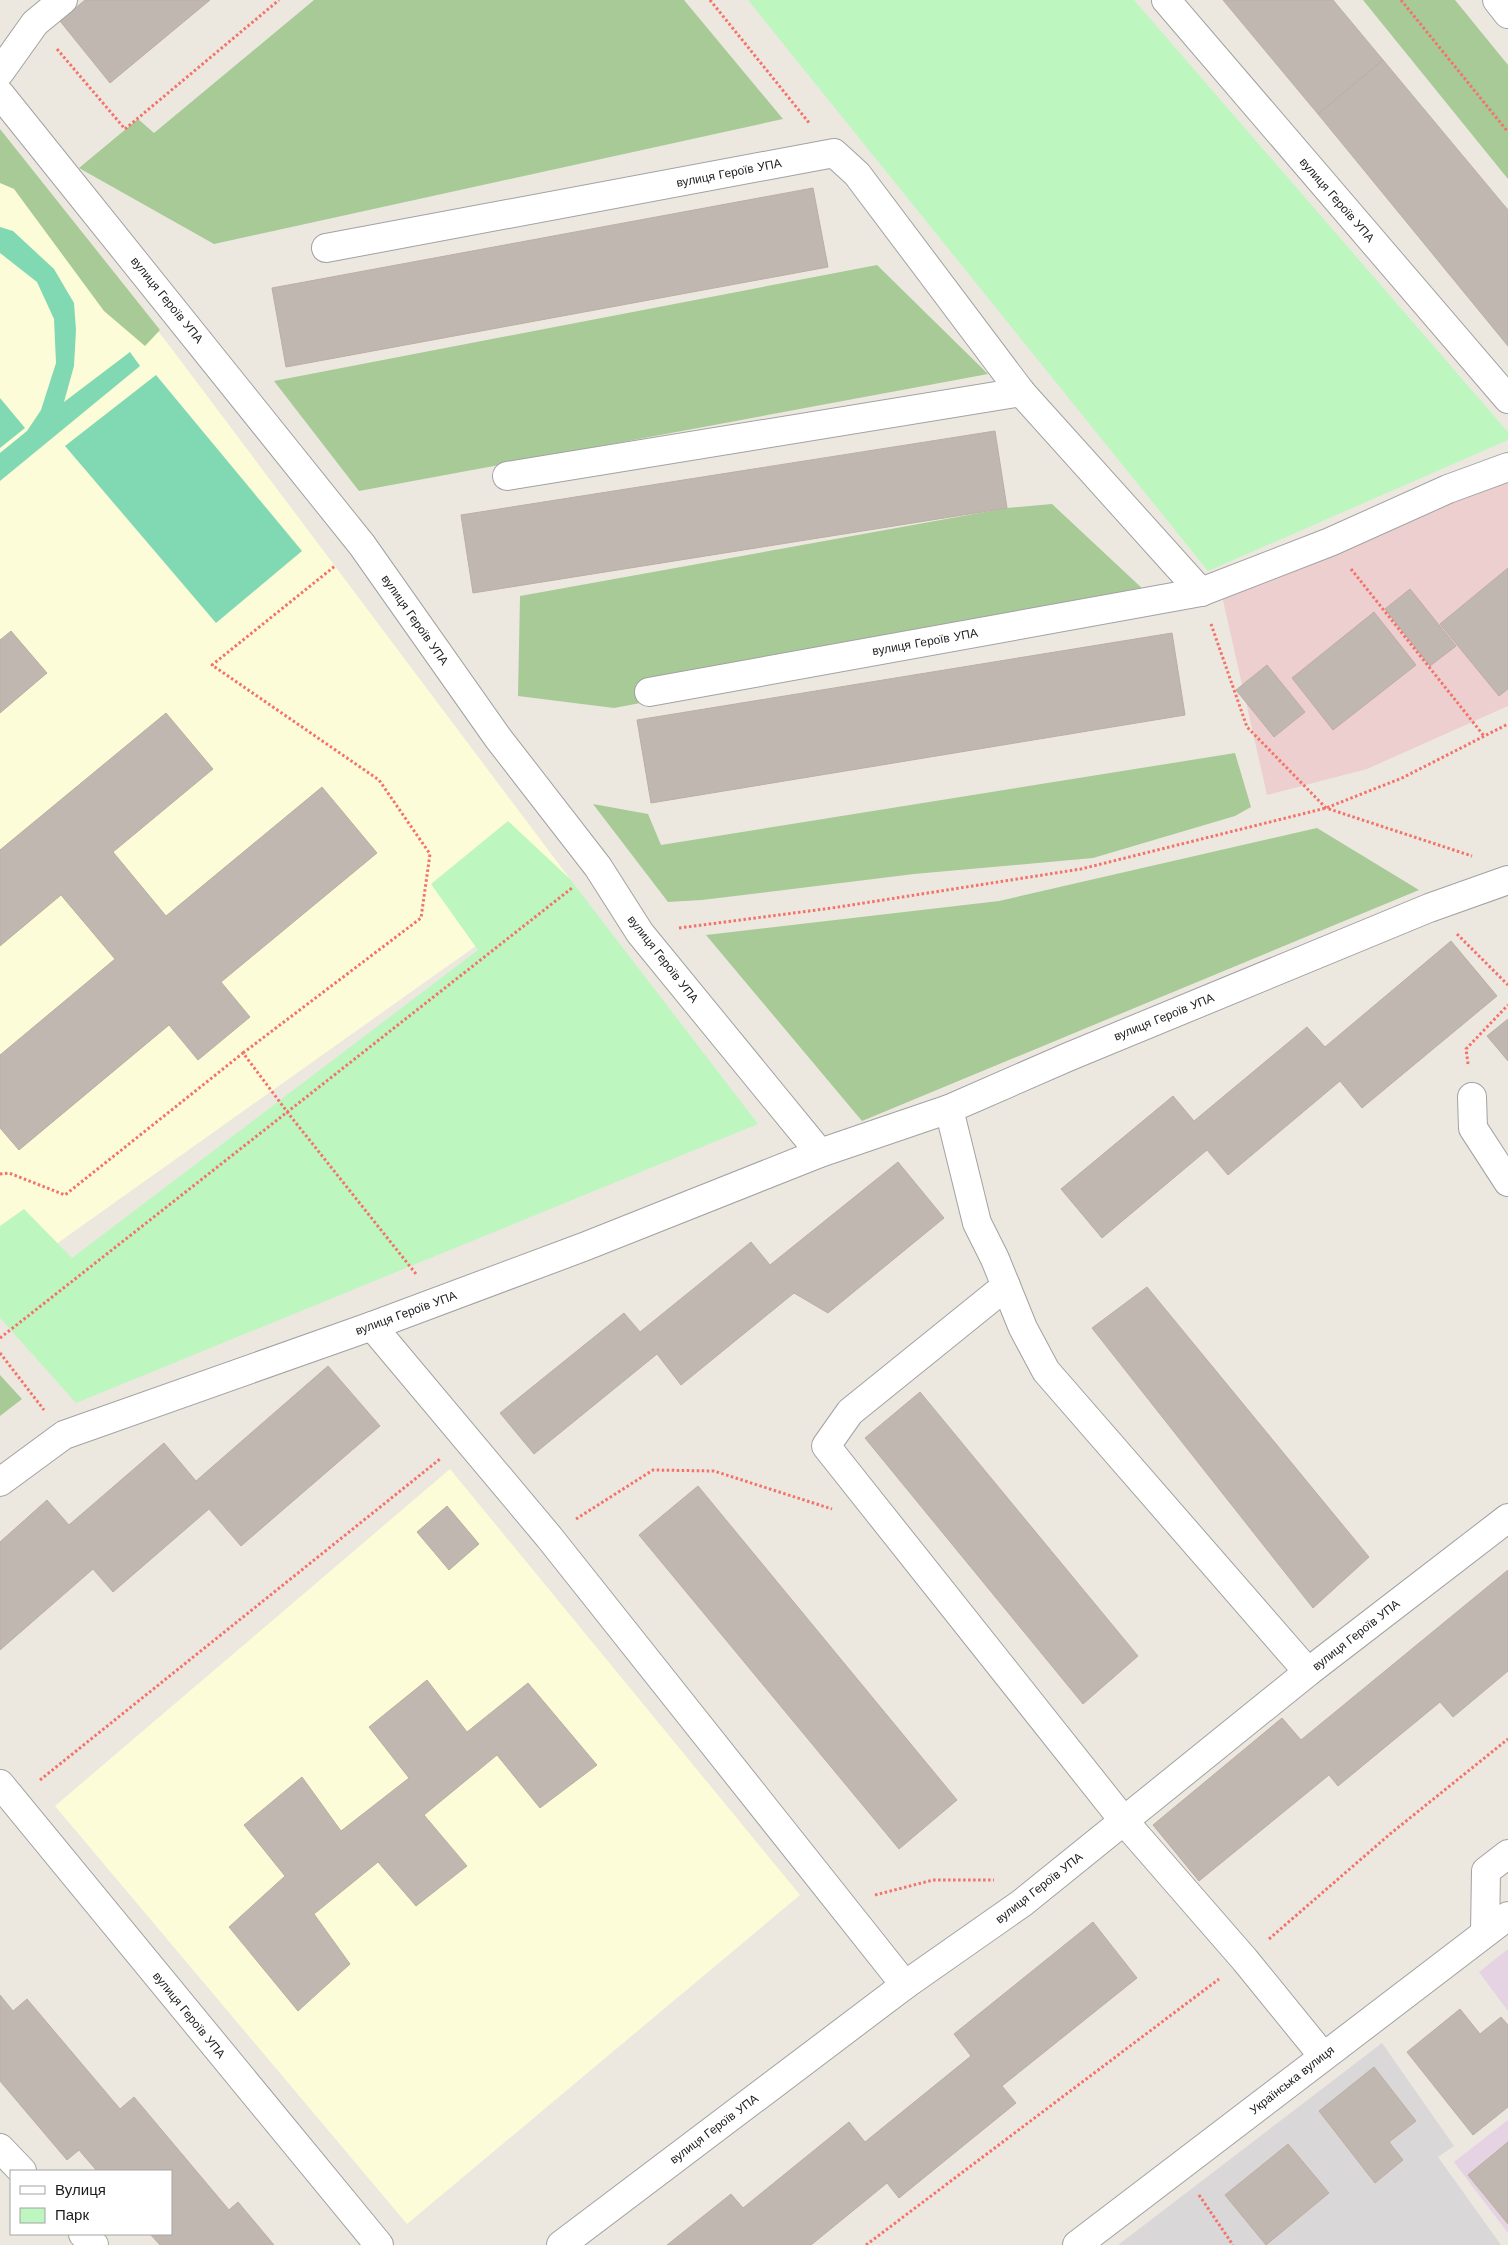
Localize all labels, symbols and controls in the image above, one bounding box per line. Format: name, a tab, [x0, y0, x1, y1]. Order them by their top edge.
street label: вулиця Героїв УПА	[1297, 155, 1377, 245]
street label: вулиця Героїв УПА	[675, 156, 783, 190]
street label: вулиця Героїв УПА	[128, 254, 206, 346]
street label: вулиця Героїв УПА	[379, 572, 451, 668]
street label: вулиця Героїв УПА	[871, 626, 979, 658]
street label: вулиця Героїв УПА	[625, 913, 701, 1005]
street label: вулиця Героїв УПА	[1112, 991, 1216, 1043]
street label: вулиця Героїв УПА	[353, 1288, 459, 1338]
street label: вулиця Героїв УПА	[1310, 1597, 1402, 1673]
street label: вулиця Героїв УПА	[993, 1850, 1085, 1926]
street label: вулиця Героїв УПА	[150, 1969, 228, 2061]
street label: Українська вулиця	[1247, 2043, 1337, 2117]
street label: вулиця Героїв УПА	[667, 2091, 761, 2167]
legend	[10, 2170, 172, 2235]
text: Вулиця	[55, 2181, 106, 2199]
text: Парк	[55, 2206, 89, 2224]

